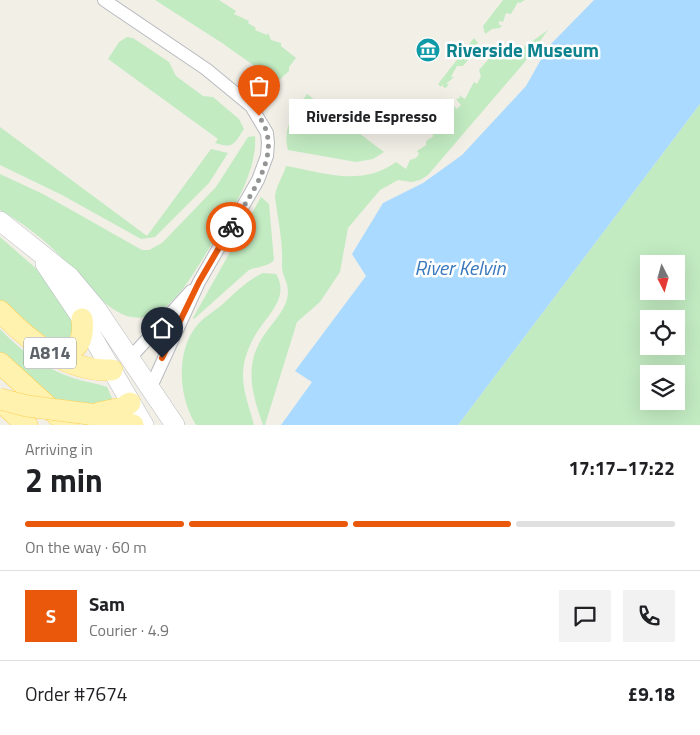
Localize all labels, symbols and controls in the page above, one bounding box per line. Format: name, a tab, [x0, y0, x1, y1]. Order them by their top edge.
place label: Riverside Museum	[446, 35, 599, 64]
museum icon: Riverside Museum	[415, 37, 441, 63]
pin	[238, 65, 280, 116]
icon: bag	[245, 72, 273, 100]
callout: Riverside Espresso	[289, 98, 454, 134]
text: Riverside Espresso	[306, 104, 437, 128]
courier	[206, 202, 256, 252]
icon: bike	[217, 213, 245, 241]
water label: River Kelvin	[415, 252, 506, 283]
north arrow	[640, 255, 685, 300]
map controls	[640, 255, 685, 410]
pin	[141, 307, 183, 358]
button: locate	[640, 310, 685, 355]
icon: home	[148, 314, 176, 342]
road number: A814	[24, 338, 76, 368]
button: layers	[640, 365, 685, 410]
text: Arriving in	[25, 437, 93, 461]
text: 17:17–17:22	[568, 453, 675, 482]
text: 2 min	[25, 456, 103, 504]
text: On the way · 60 m	[25, 535, 147, 559]
text: Sam	[89, 589, 125, 618]
button: chat	[559, 590, 611, 642]
button: phone	[623, 590, 675, 642]
text: S	[46, 601, 56, 630]
text: Courier · 4.9	[89, 618, 169, 642]
text: Order #7674	[25, 679, 127, 708]
text: £9.18	[628, 679, 675, 708]

